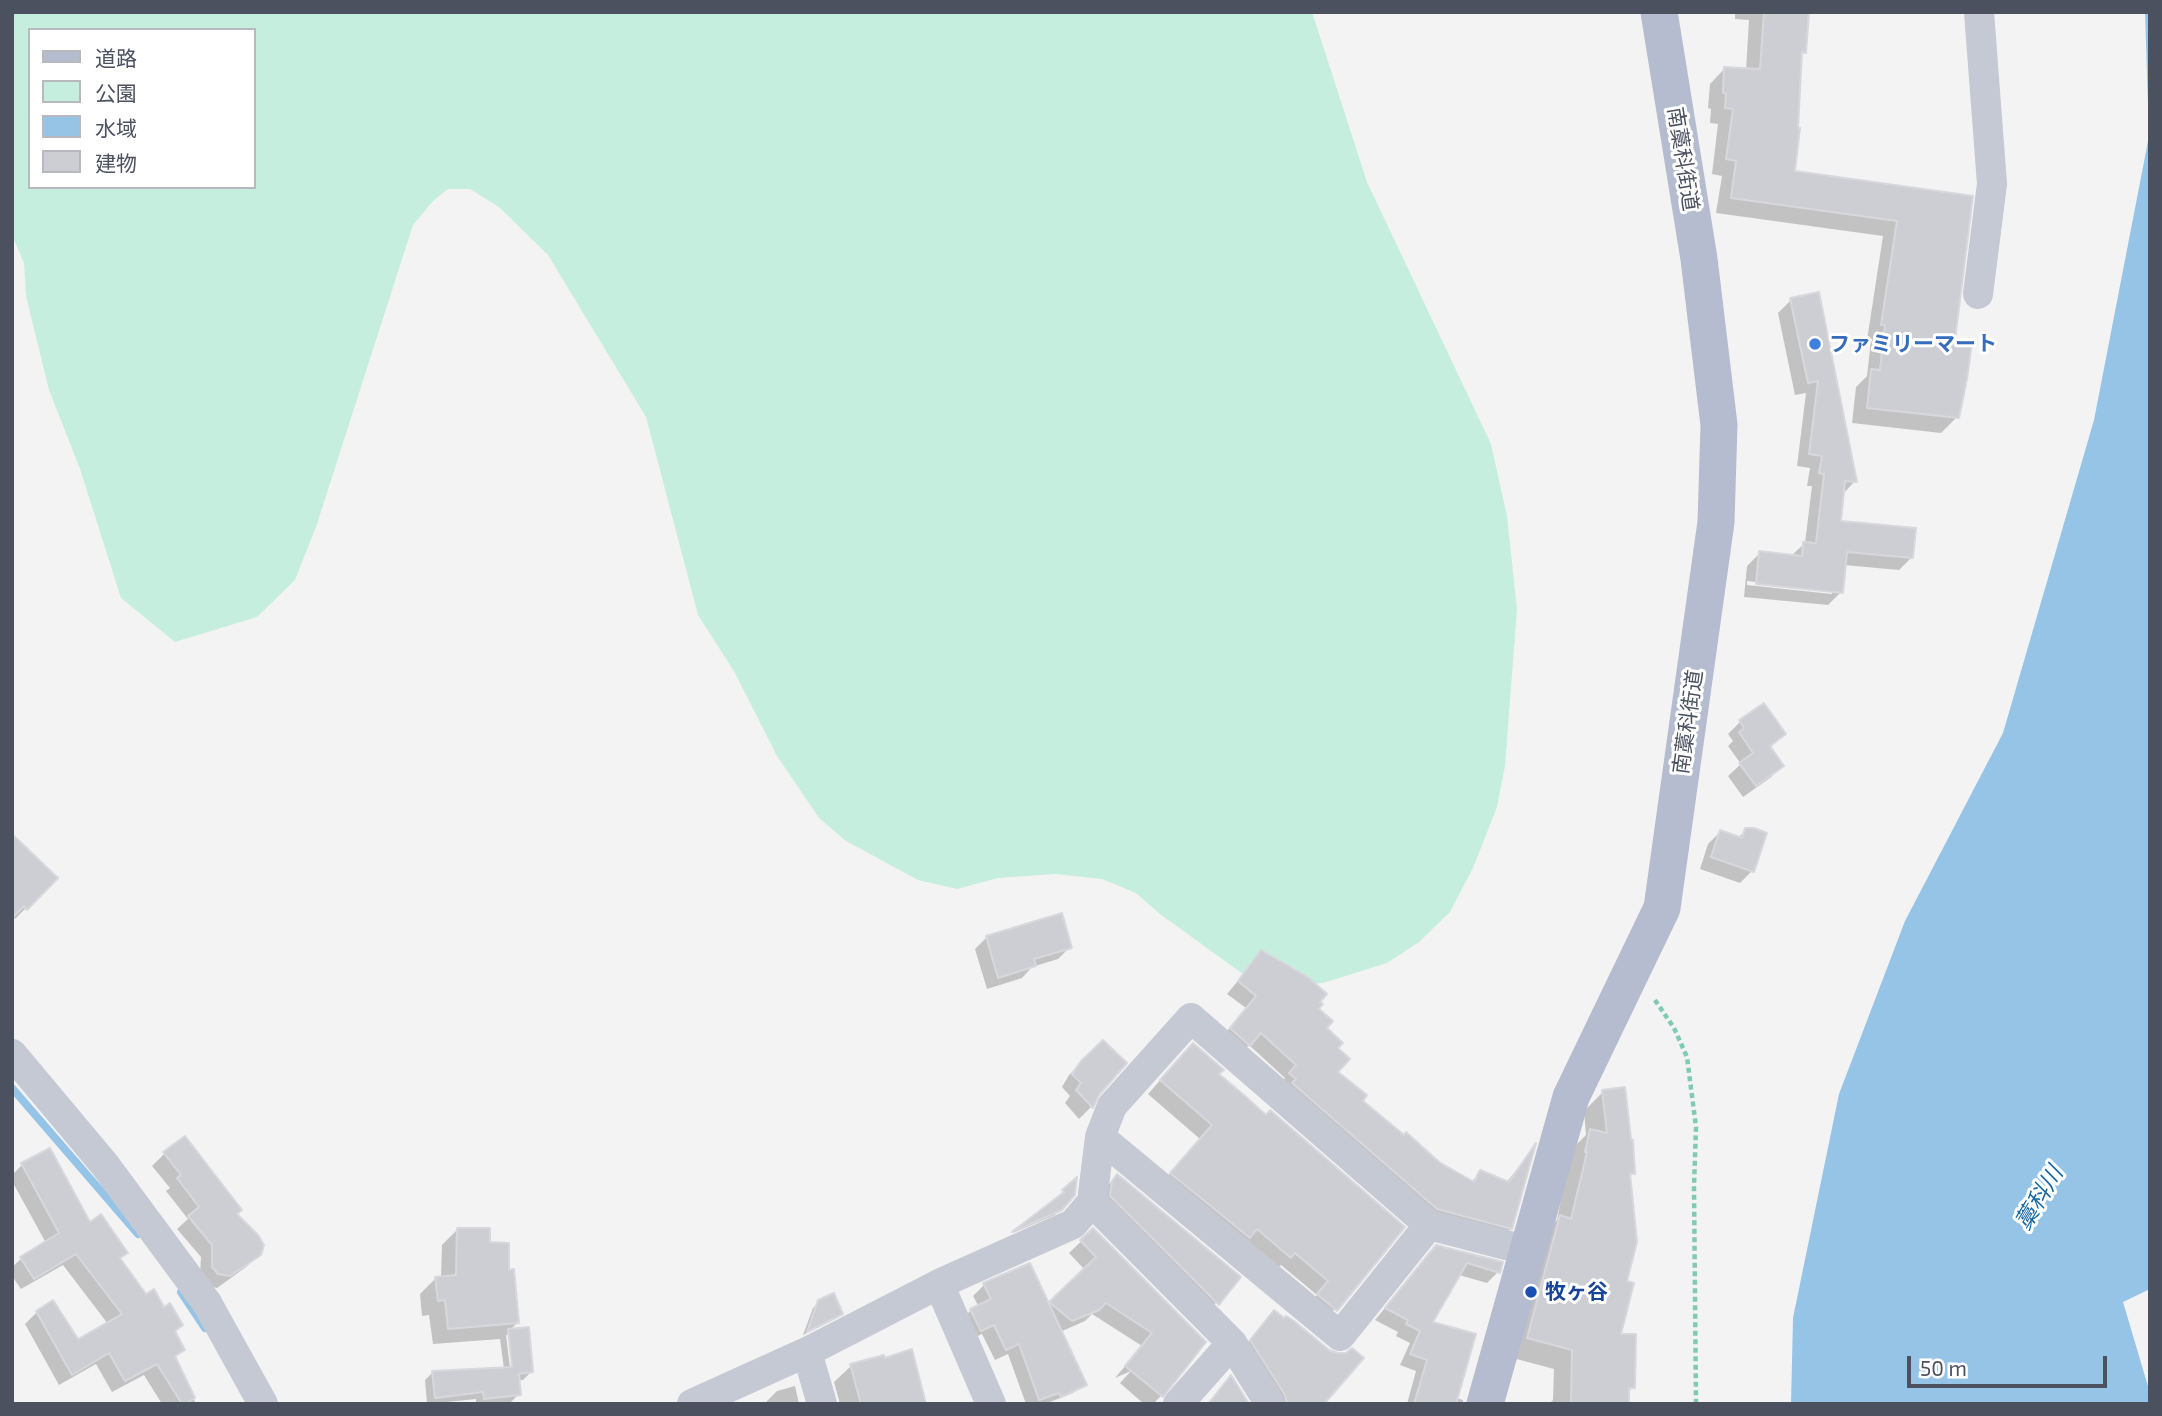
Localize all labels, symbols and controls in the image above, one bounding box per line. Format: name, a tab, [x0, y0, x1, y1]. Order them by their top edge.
legend	[28, 28, 256, 189]
text: 道路	[95, 45, 137, 70]
text: 公園	[95, 80, 137, 105]
street label: 南藁科街道	[1662, 105, 1704, 213]
text: 水域	[95, 115, 137, 140]
text: 建物	[95, 150, 137, 175]
place label: ファミリーマート	[1829, 331, 1997, 357]
marker: ファミリーマート	[1807, 336, 1823, 352]
street label: 南藁科街道	[1668, 668, 1708, 776]
water label: 藁科川	[2009, 1161, 2069, 1235]
place label: 牧ヶ谷	[1545, 1279, 1608, 1305]
marker: 牧ヶ谷	[1523, 1284, 1539, 1300]
scale bar	[1910, 1342, 2110, 1386]
text: 50 m	[1920, 1355, 1967, 1380]

